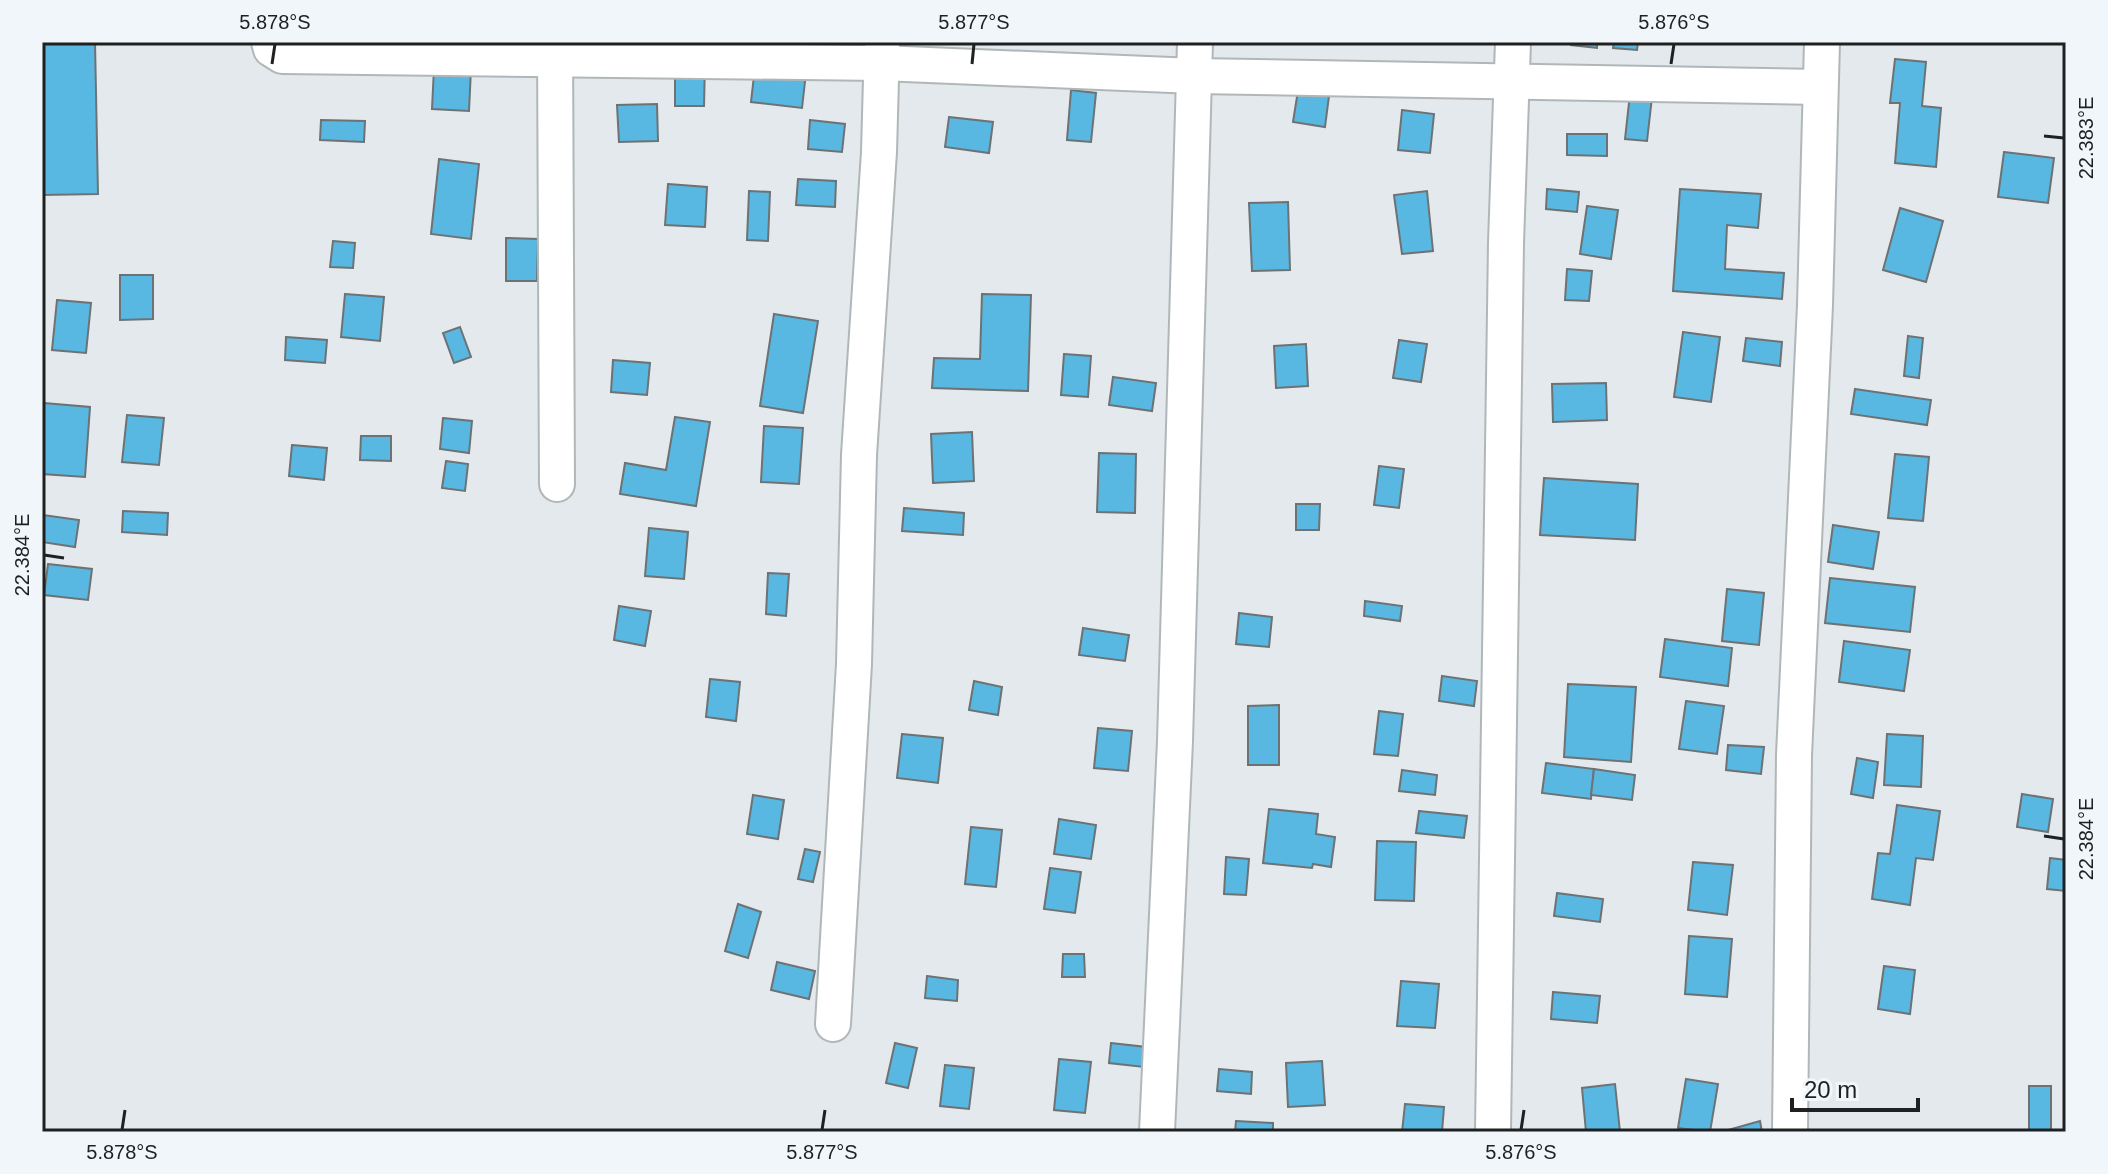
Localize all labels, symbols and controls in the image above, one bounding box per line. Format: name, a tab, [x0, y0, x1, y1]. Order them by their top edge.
text: 5.878°S	[239, 11, 311, 33]
text: 5.877°S	[938, 11, 1010, 33]
text: 5.876°S	[1638, 11, 1710, 33]
text: 22.383°E	[2075, 97, 2097, 179]
text: 22.384°E	[11, 514, 33, 596]
text: 22.384°E	[2075, 798, 2097, 880]
scale bar	[1792, 1062, 1918, 1112]
text: 20 m	[1804, 1076, 1857, 1103]
text: 5.878°S	[86, 1141, 158, 1163]
text: 5.877°S	[786, 1141, 858, 1163]
text: 5.876°S	[1485, 1141, 1557, 1163]

